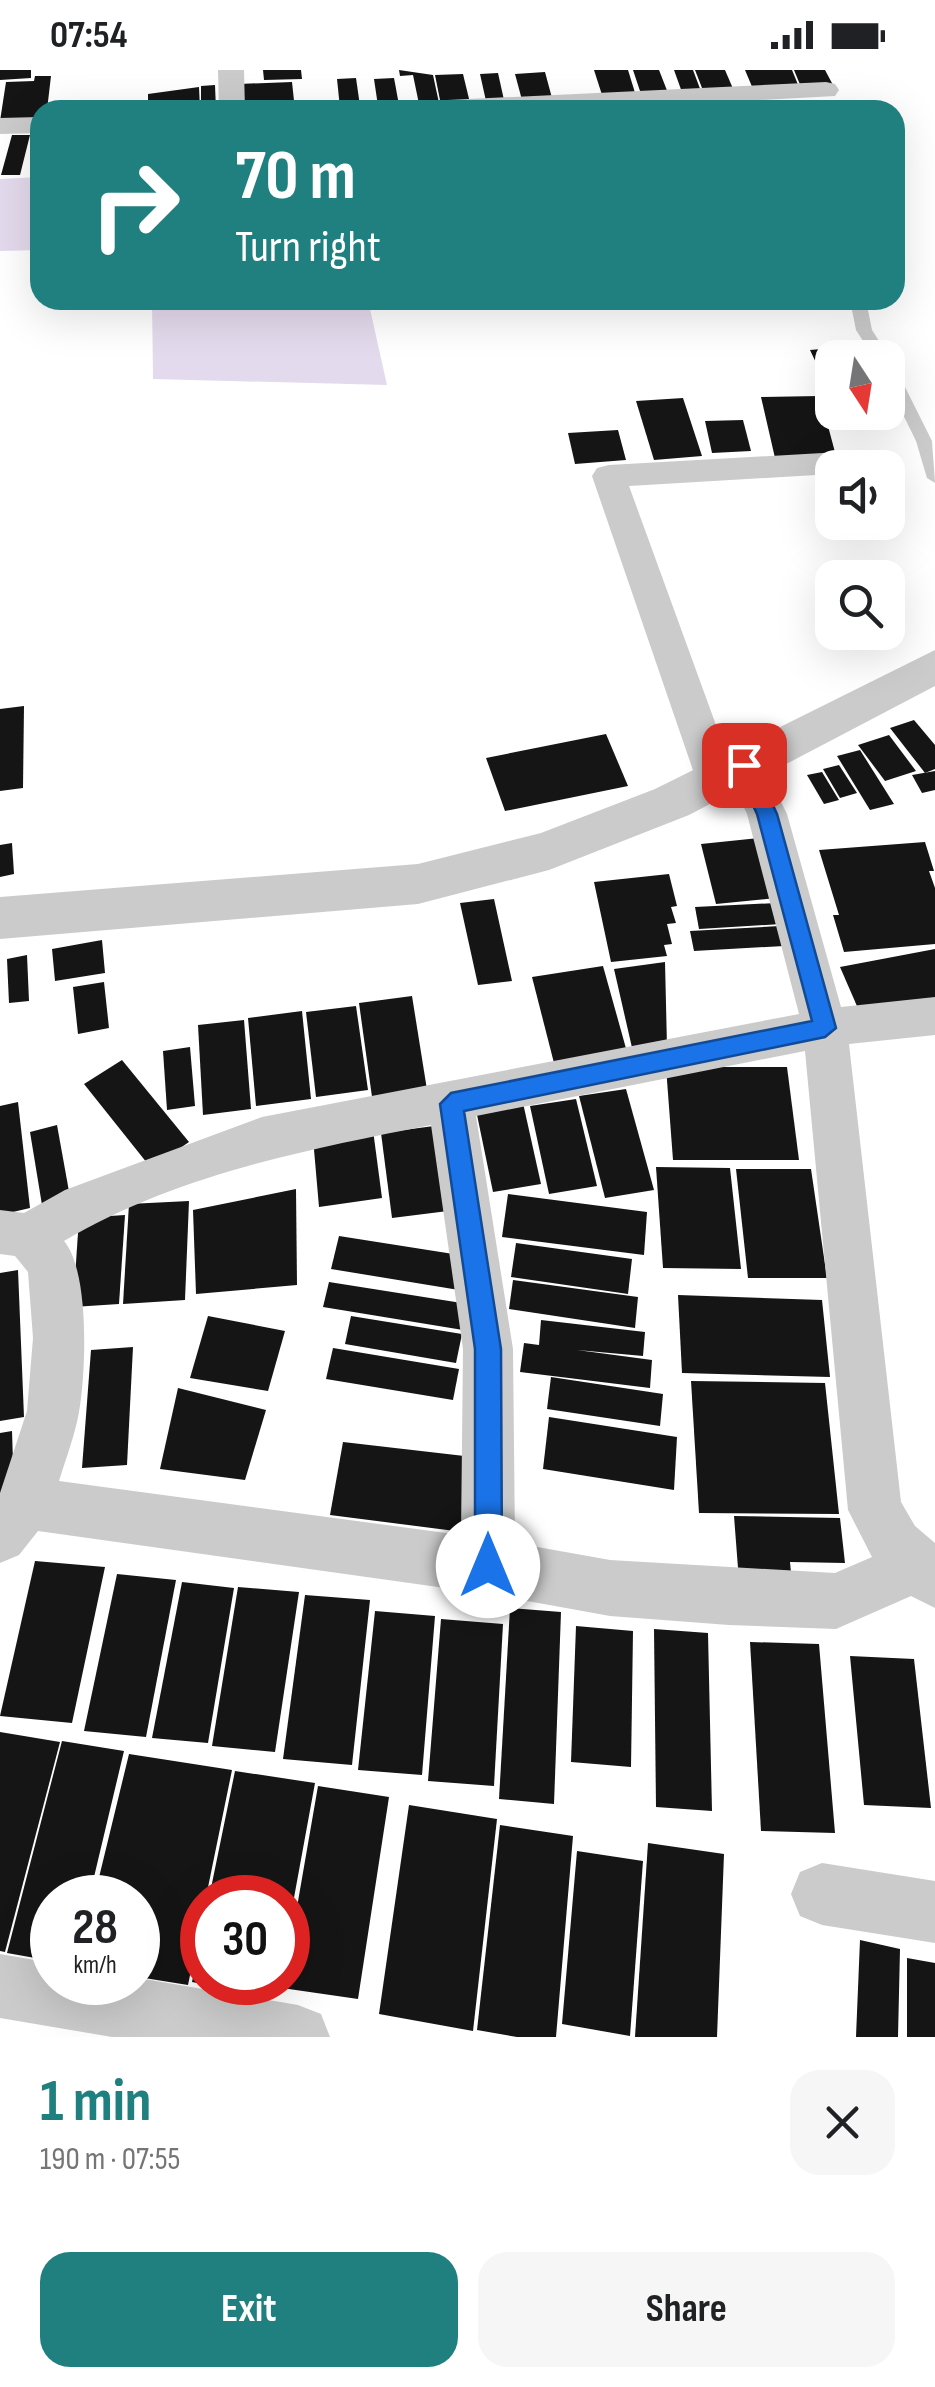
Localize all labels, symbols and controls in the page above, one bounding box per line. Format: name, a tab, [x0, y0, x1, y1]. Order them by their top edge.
text: 07:54	[50, 13, 127, 58]
text: 70 m	[235, 135, 356, 219]
icon: right	[70, 140, 200, 270]
text: Turn right	[235, 220, 381, 275]
north arrow	[815, 340, 905, 430]
map controls	[815, 340, 905, 650]
button: sound	[815, 450, 905, 540]
button: search	[815, 560, 905, 650]
pin	[702, 723, 787, 808]
icon: arrive	[717, 738, 772, 793]
position arrow	[436, 1514, 540, 1618]
speed limit sign: 30	[180, 1875, 310, 2005]
text: 28	[72, 1898, 118, 1958]
text: km/h	[73, 1950, 117, 1981]
text: 1 min	[40, 2066, 152, 2138]
button: close	[790, 2070, 895, 2175]
text: 190 m · 07:55	[40, 2140, 180, 2179]
button: Exit	[40, 2252, 458, 2367]
button: Share	[478, 2252, 895, 2367]

